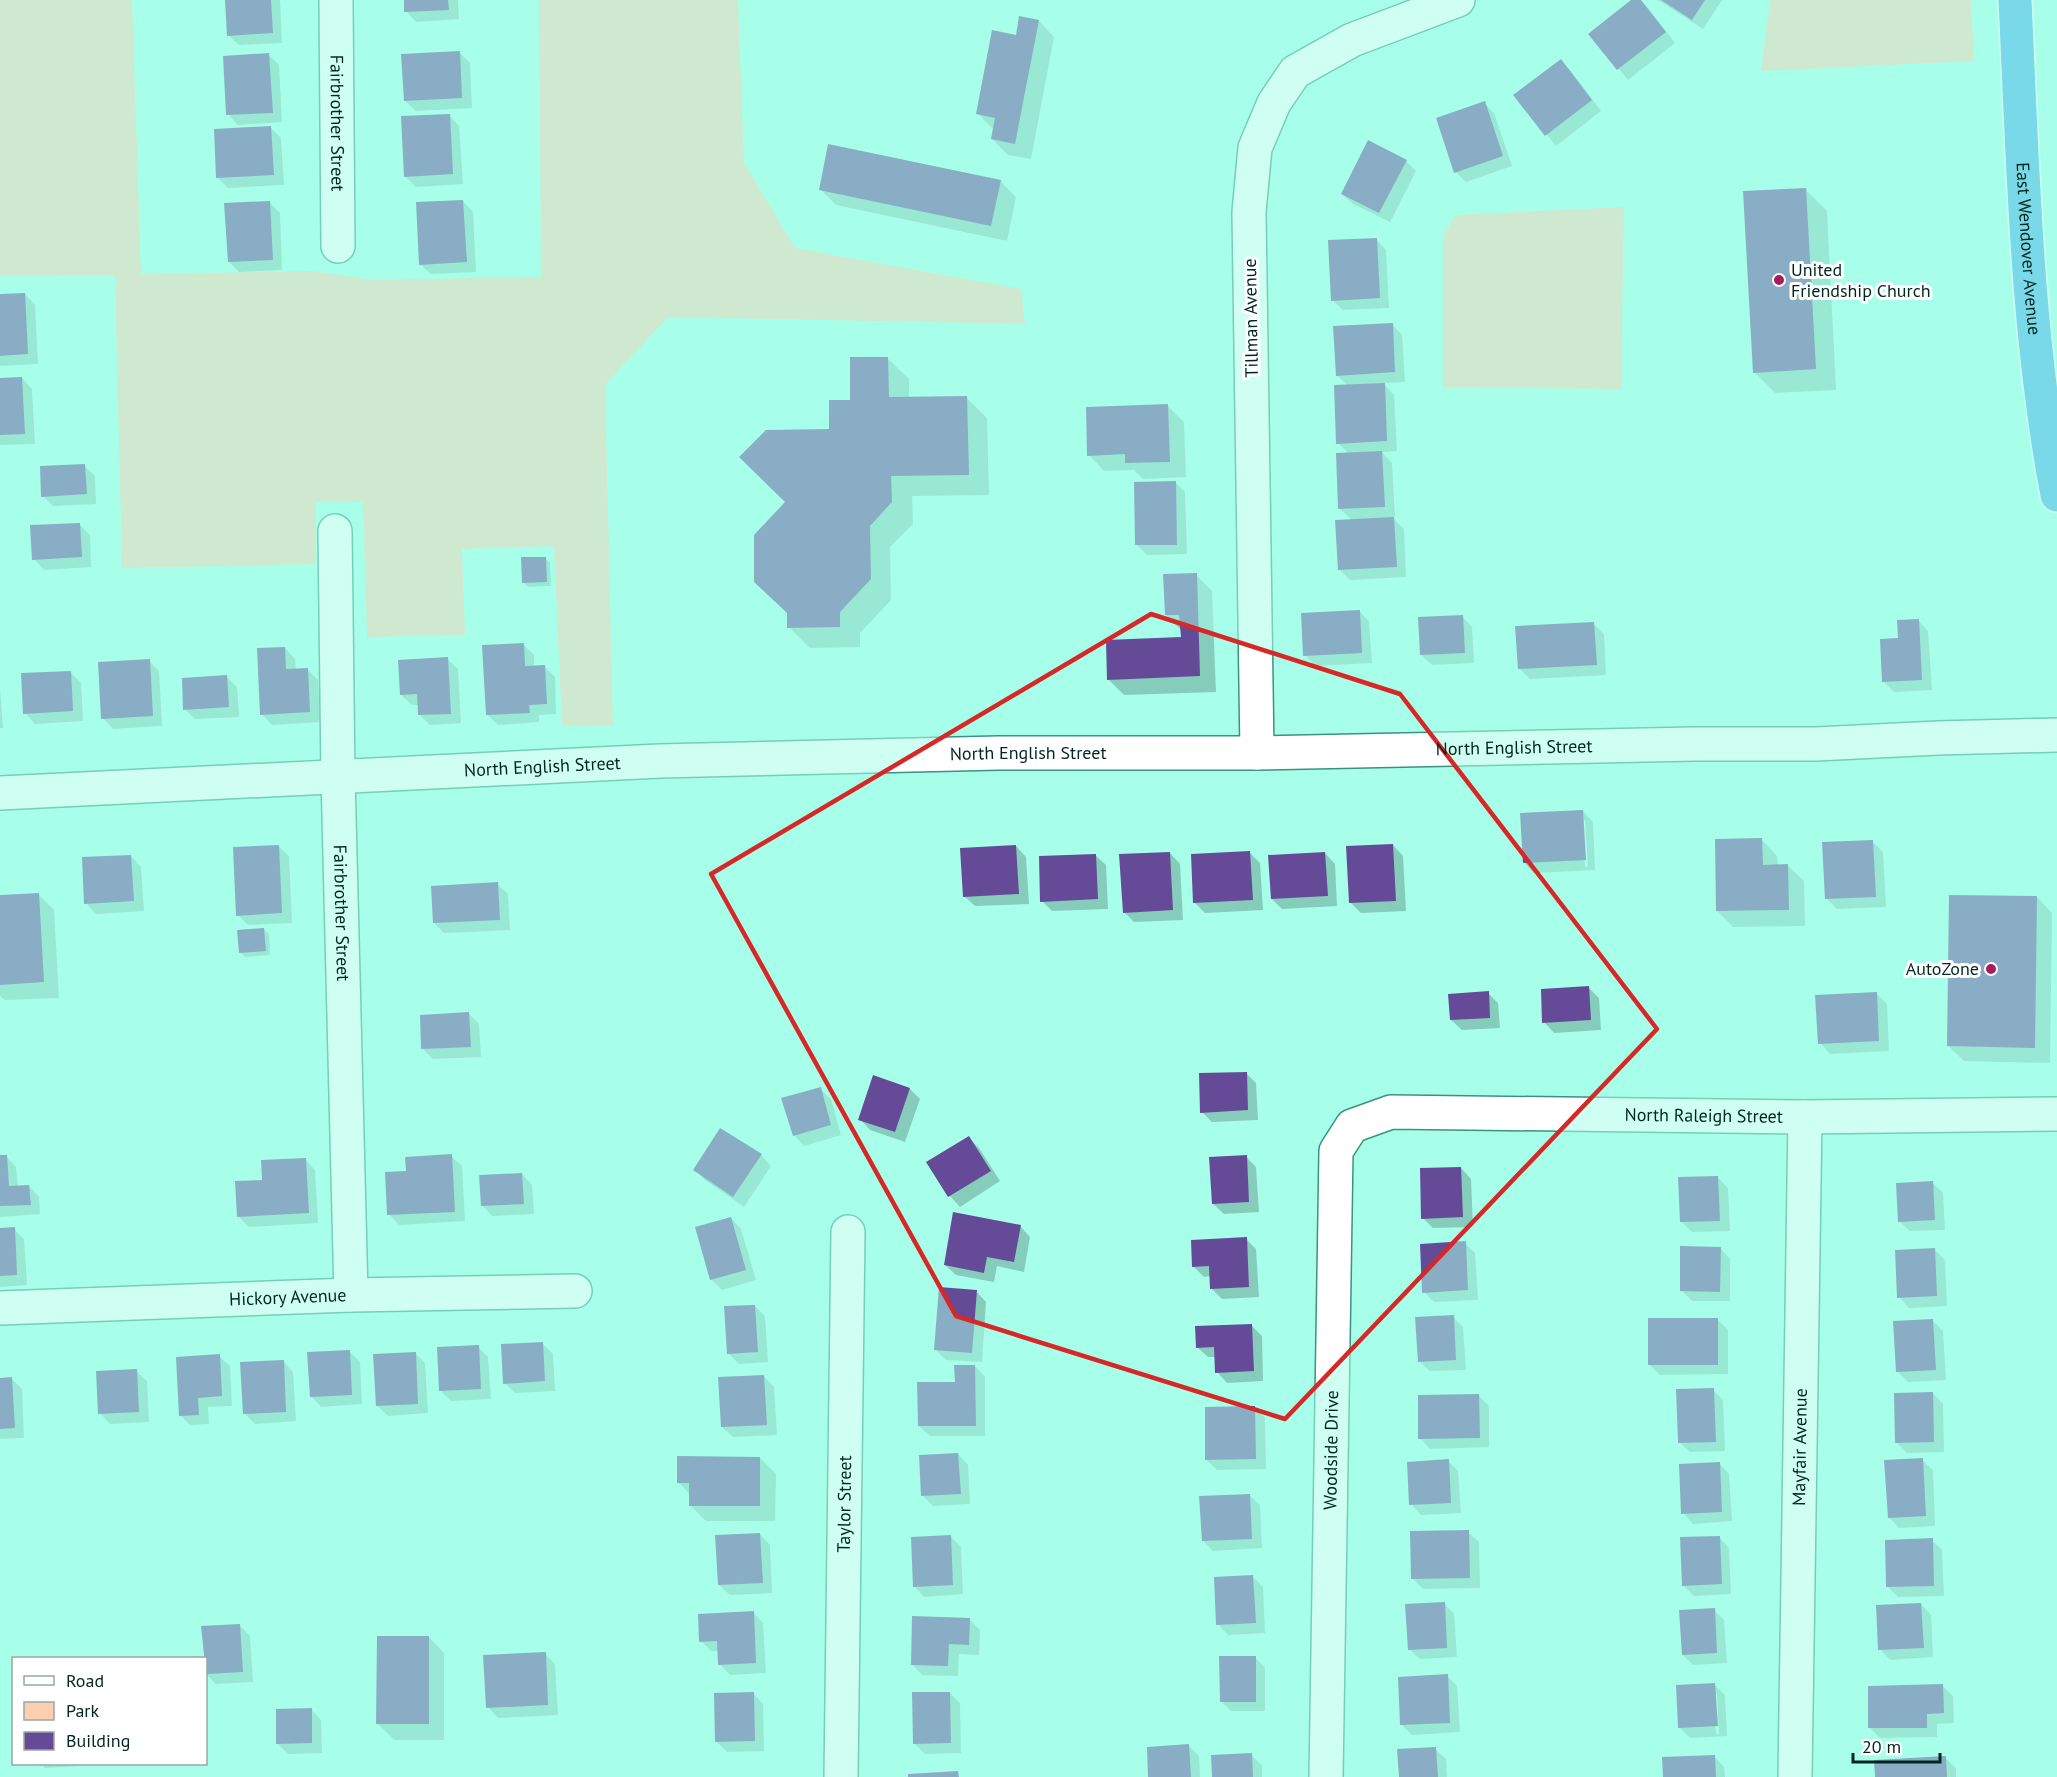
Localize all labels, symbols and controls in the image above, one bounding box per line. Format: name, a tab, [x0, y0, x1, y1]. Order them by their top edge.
street label: Fairbrother Street	[325, 55, 350, 191]
street label: East Wendover Avenue	[2011, 162, 2046, 336]
street label: Tillman Avenue	[1238, 258, 1263, 378]
place label: United Friendship Church	[1791, 258, 1931, 302]
marker: United Friendship Church	[1772, 273, 1786, 287]
street label: North English Street	[1435, 734, 1593, 760]
street label: North English Street	[949, 741, 1107, 765]
street label: North English Street	[463, 751, 621, 781]
street label: Fairbrother Street	[329, 844, 355, 982]
place label: AutoZone	[1906, 957, 1979, 980]
marker: AutoZone	[1984, 962, 1998, 976]
street label: North Raleigh Street	[1624, 1103, 1783, 1128]
street label: Hickory Avenue	[229, 1283, 347, 1311]
street label: Mayfair Avenue	[1787, 1388, 1812, 1506]
street label: Woodside Drive	[1318, 1390, 1343, 1510]
street label: Taylor Street	[832, 1455, 856, 1553]
legend	[12, 1657, 207, 1765]
text: Road	[66, 1669, 104, 1692]
text: Park	[66, 1699, 99, 1722]
scale bar	[1853, 1726, 1940, 1764]
text: Building	[66, 1729, 130, 1752]
text: 20 m	[1862, 1735, 1901, 1758]

